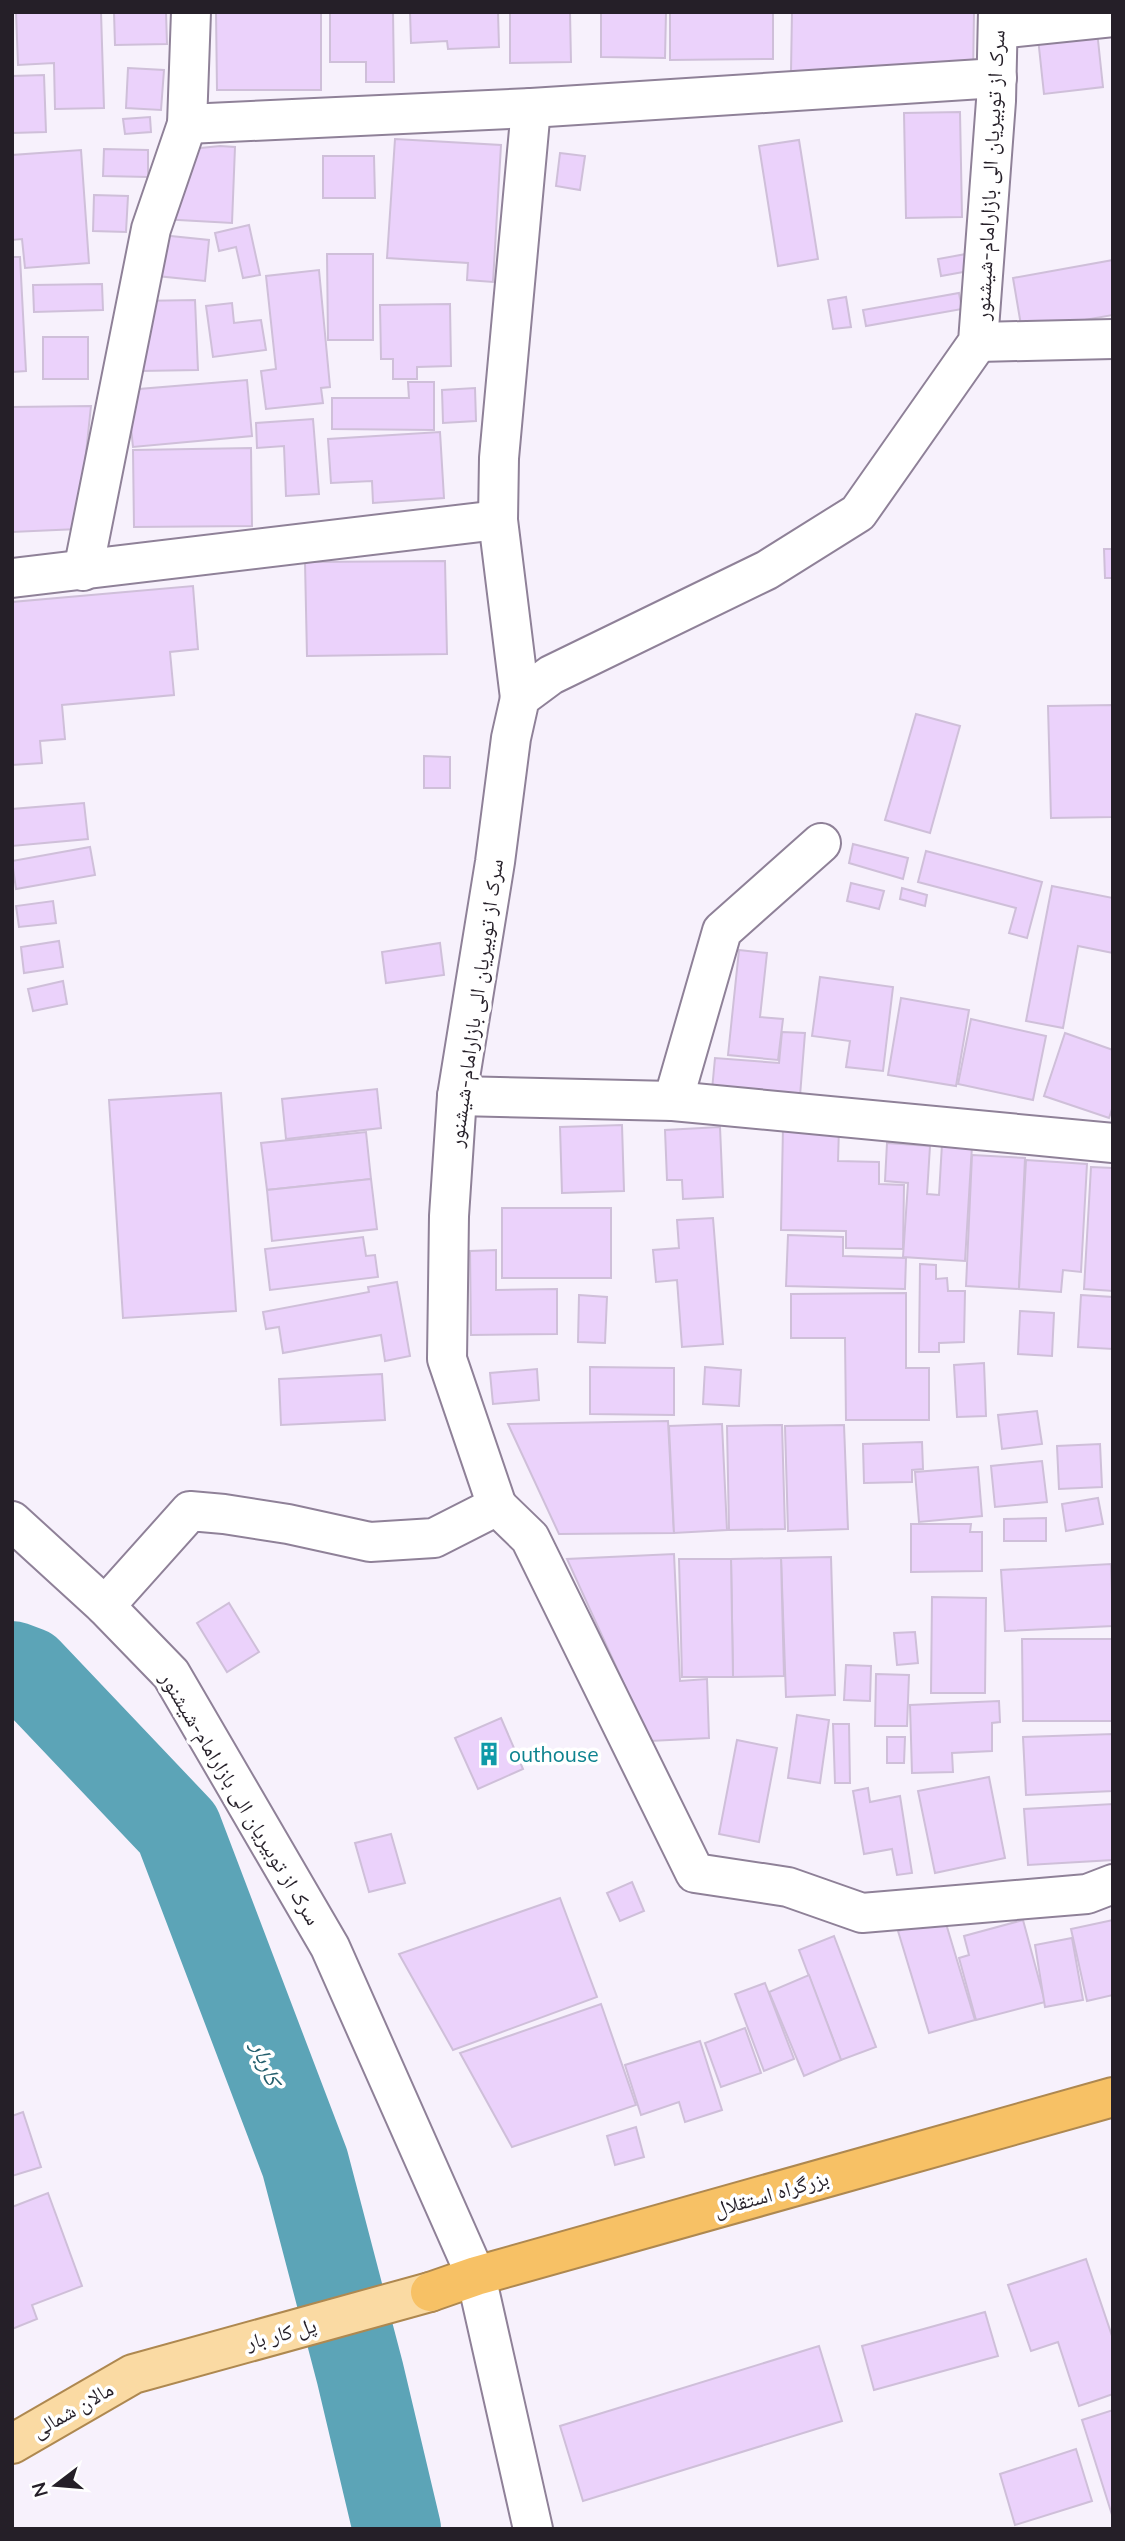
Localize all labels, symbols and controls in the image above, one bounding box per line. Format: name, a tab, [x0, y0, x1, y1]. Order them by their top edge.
street label: سرک از توبیریان الی بازارامام-شیشنور	[968, 29, 1012, 322]
street label: سرک از توبیریان الی بازارامام-شیشنور	[442, 857, 510, 1150]
street label: سرک از توبیریان الی بازارامام-شیشنور	[153, 1666, 327, 1930]
building icon: outhouse	[475, 1740, 503, 1768]
place label: outhouse	[509, 1741, 599, 1767]
water label: کاربار	[245, 2035, 290, 2093]
street label: بزرگراه استقلال	[710, 2164, 832, 2222]
street label: پل کار بار	[242, 2311, 319, 2356]
street label: مالان شمالی	[26, 2375, 118, 2444]
north arrow	[21, 2450, 91, 2520]
text: N	[26, 2479, 53, 2500]

